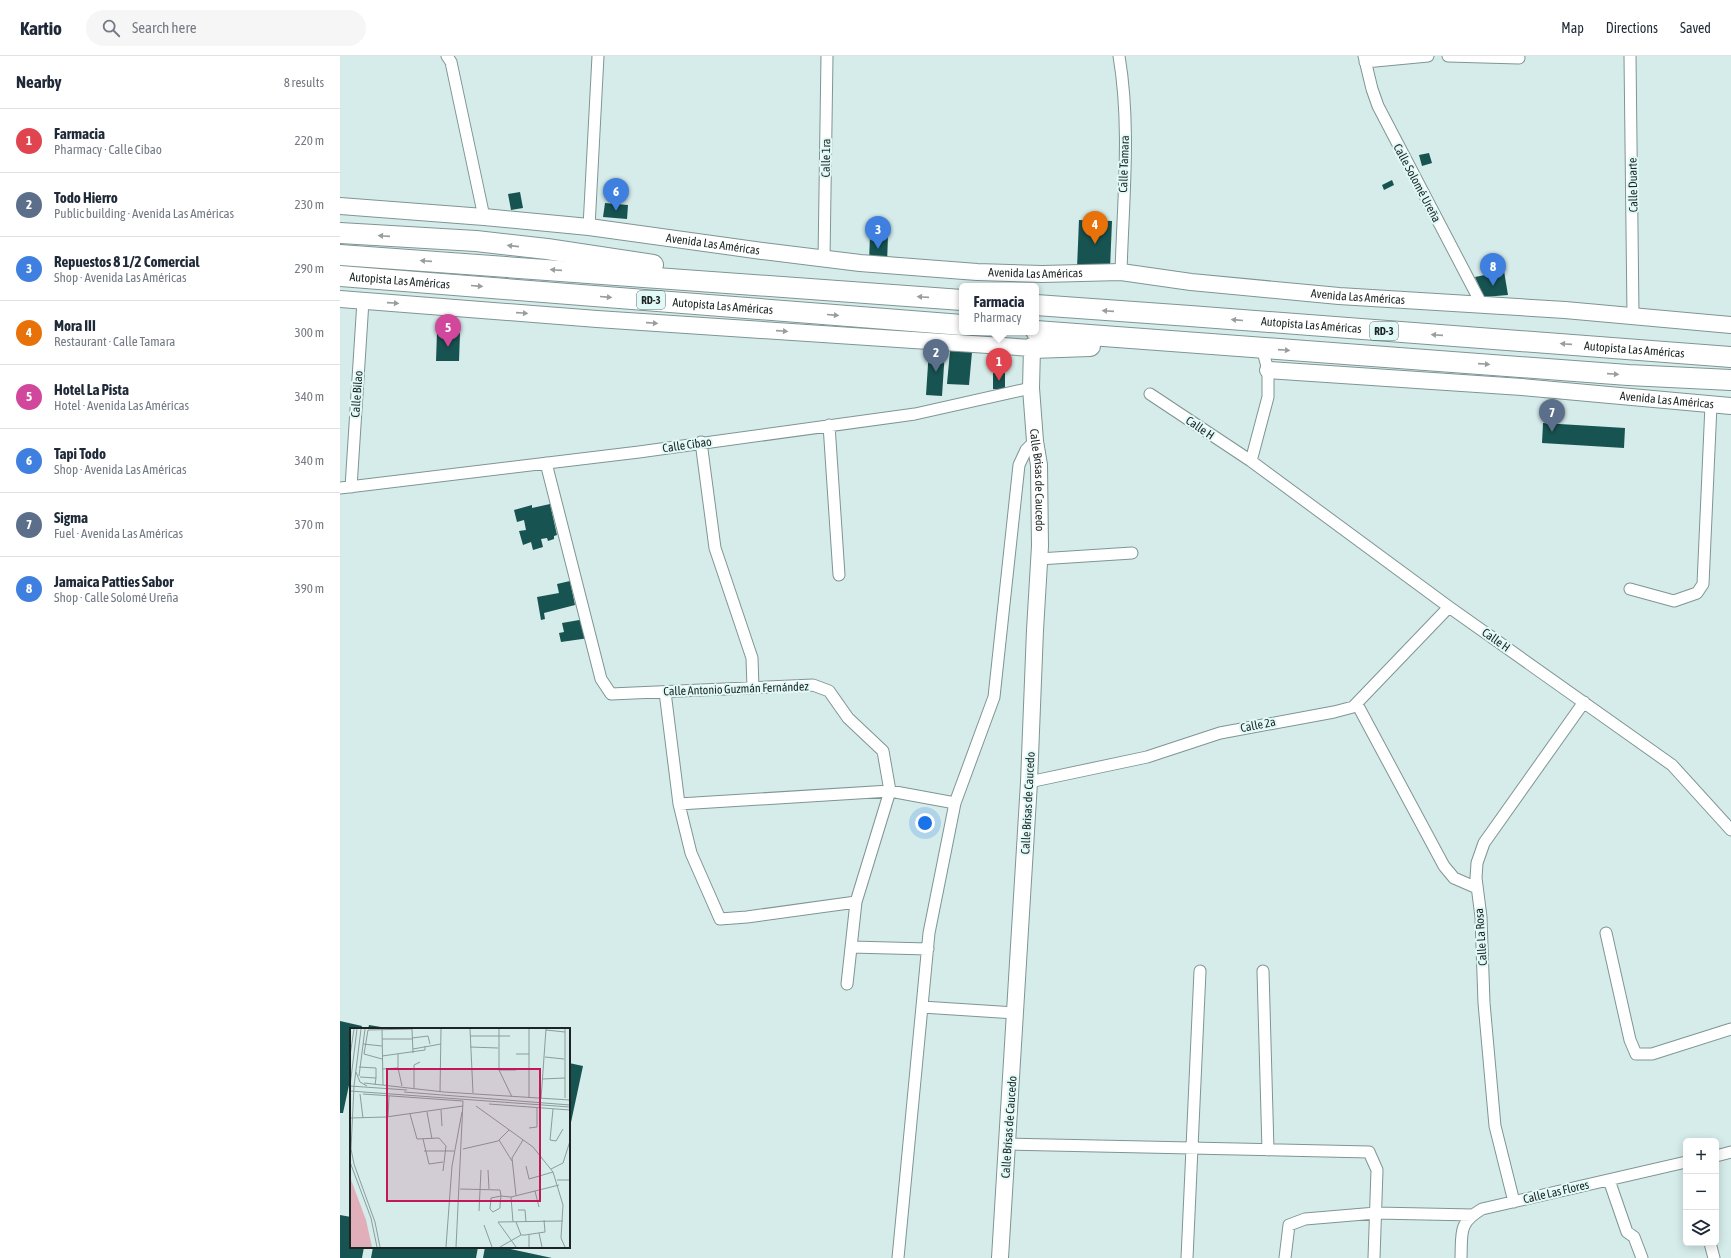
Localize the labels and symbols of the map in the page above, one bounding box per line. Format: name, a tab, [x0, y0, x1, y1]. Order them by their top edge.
street label: Calle Tamara	[1116, 135, 1132, 193]
street label: Calle 1ra	[819, 138, 833, 178]
street label: Calle Solomé Ureña	[1390, 141, 1444, 225]
street label: Calle Duarte	[1626, 158, 1640, 212]
pin: 6	[603, 178, 629, 211]
pin: 4	[1082, 211, 1108, 244]
pin: 3	[865, 216, 891, 249]
street label: Avenida Las Américas	[665, 231, 761, 258]
one-way arrow	[378, 232, 390, 239]
one-way arrow	[507, 242, 519, 249]
pin: 8	[1480, 253, 1506, 286]
one-way arrow	[420, 258, 432, 265]
street label: Avenida Las Américas	[988, 265, 1083, 281]
one-way arrow	[550, 267, 562, 274]
street label: Autopista Las Américas	[349, 270, 451, 292]
one-way arrow	[471, 283, 483, 290]
street label: Avenida Las Américas	[1310, 286, 1405, 307]
road number: RD-3	[637, 291, 665, 309]
one-way arrow	[600, 293, 612, 300]
one-way arrow	[917, 294, 929, 300]
street label: Autopista Las Américas	[672, 295, 774, 317]
one-way arrow	[387, 300, 399, 307]
one-way arrow	[1102, 307, 1114, 314]
one-way arrow	[516, 310, 528, 317]
one-way arrow	[827, 311, 839, 318]
pin: 5	[435, 314, 461, 347]
street label: Autopista Las Américas	[1260, 314, 1362, 336]
one-way arrow	[1231, 317, 1243, 323]
one-way arrow	[646, 319, 658, 326]
road number: RD-3	[1370, 322, 1398, 340]
one-way arrow	[776, 328, 788, 335]
one-way arrow	[1431, 331, 1443, 338]
pin: 2	[923, 339, 949, 372]
street label: Autopista Las Américas	[1584, 339, 1685, 360]
one-way arrow	[1560, 341, 1572, 348]
one-way arrow	[1278, 346, 1290, 353]
pin: 1	[986, 348, 1012, 381]
one-way arrow	[1478, 361, 1490, 368]
street label: Calle Bilao	[348, 370, 366, 418]
one-way arrow	[1607, 370, 1619, 377]
street label: Avenida Las Américas	[1619, 389, 1715, 411]
pin: 7	[1539, 399, 1565, 432]
street label: Calle H	[1183, 413, 1217, 443]
street label: Calle Brisas de Caucedo	[1027, 428, 1047, 532]
street label: Calle Cibao	[662, 435, 713, 455]
street label: Calle H	[1479, 625, 1513, 655]
street label: Calle Antonio Guzmán Fernández	[663, 679, 810, 699]
street label: Calle 2a	[1239, 715, 1277, 735]
street label: Calle Brisas de Caucedo	[1018, 751, 1038, 855]
your location	[915, 813, 935, 833]
street label: Calle La Rosa	[1472, 908, 1490, 966]
inset map	[350, 1028, 570, 1248]
street label: Calle Brisas de Caucedo	[998, 1075, 1020, 1179]
street label: Calle Las Flores	[1522, 1178, 1590, 1206]

